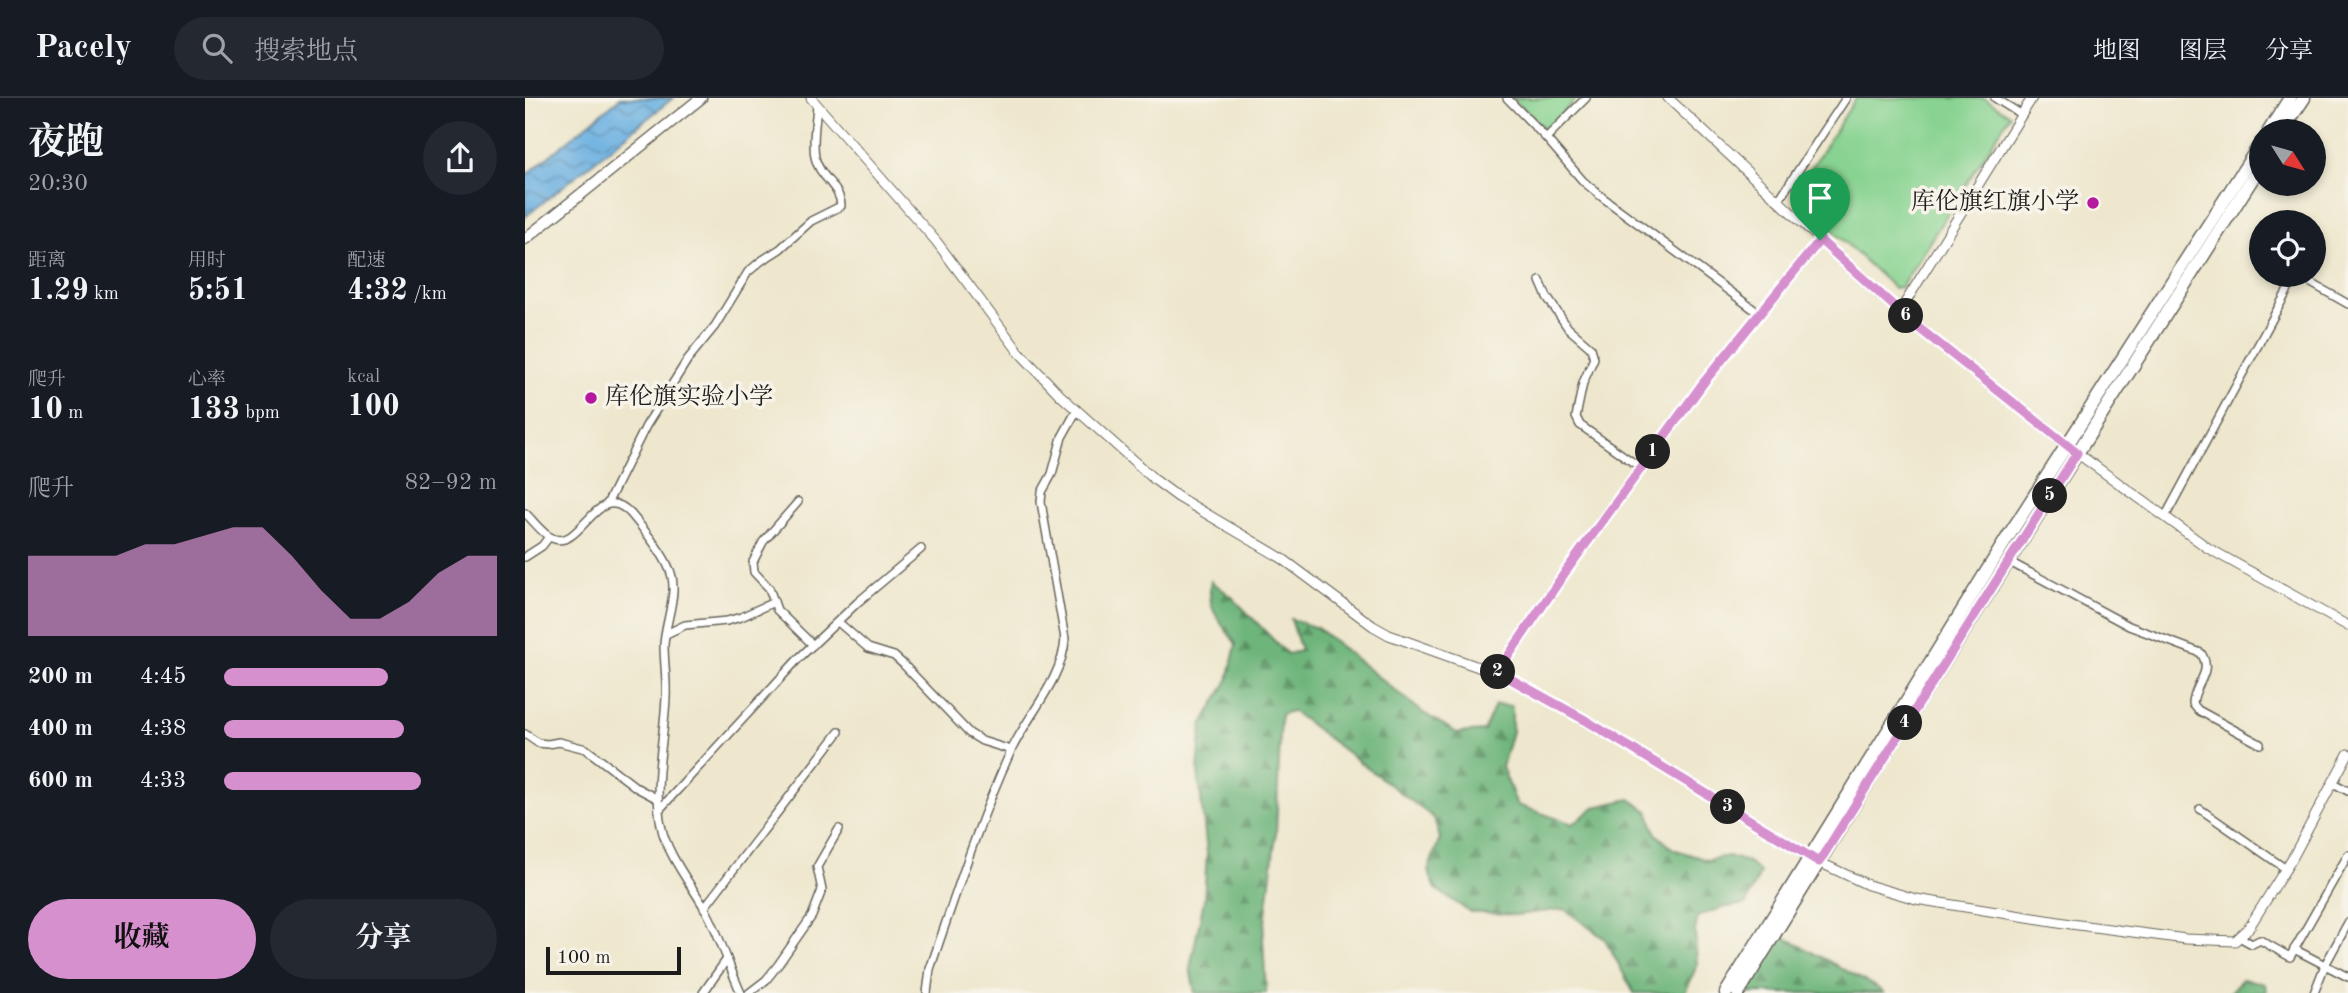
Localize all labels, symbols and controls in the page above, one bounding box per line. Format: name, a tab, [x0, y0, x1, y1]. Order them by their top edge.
search box	[174, 17, 664, 80]
icon: search	[198, 29, 236, 67]
text: Pacely	[35, 32, 132, 65]
text: 搜索地点	[254, 39, 358, 65]
text: 地图	[2093, 40, 2141, 64]
text: 图层	[2179, 40, 2227, 64]
text: 分享	[2265, 40, 2313, 64]
north arrow	[2249, 119, 2326, 196]
map controls	[2249, 119, 2326, 287]
button: share	[423, 121, 497, 195]
text: 夜跑	[28, 125, 104, 163]
pin	[1790, 168, 1850, 240]
text: 20:30	[28, 172, 88, 195]
icon: arrive	[1801, 179, 1839, 217]
place label: 库伦旗红旗小学	[1911, 188, 2079, 215]
marker: 库伦旗红旗小学	[2085, 195, 2101, 211]
button: locate	[2249, 210, 2326, 287]
text: 距离	[28, 252, 66, 271]
text: 用时	[188, 252, 226, 271]
text: 配速	[347, 252, 385, 271]
text: 1.29	[28, 276, 89, 306]
text: 5:51	[188, 276, 248, 306]
text: 4:32	[347, 276, 408, 306]
text: km	[89, 285, 119, 304]
text: /km	[408, 285, 447, 304]
pin: 6	[1889, 298, 1923, 333]
text: 6	[1900, 306, 1911, 325]
text: kcal	[347, 368, 380, 387]
text: 爬升	[28, 371, 66, 390]
text: 心率	[188, 371, 226, 390]
place label: 库伦旗实验小学	[605, 383, 773, 410]
marker: 库伦旗实验小学	[583, 390, 599, 406]
text: 100	[347, 392, 400, 422]
text: 10	[28, 395, 63, 425]
text: 133	[188, 395, 240, 425]
text: m	[63, 404, 83, 423]
text: bpm	[240, 404, 280, 423]
pin: 1	[1635, 434, 1671, 470]
text: 1	[1647, 442, 1658, 461]
text: 82–92 m	[405, 471, 497, 494]
text: 爬升	[28, 477, 74, 500]
pin: 5	[2033, 478, 2067, 514]
text: 5	[2044, 486, 2055, 505]
pin: 2	[1481, 654, 1515, 690]
text: 2	[1492, 662, 1503, 681]
text: 200 m	[28, 665, 93, 688]
text: 4:45	[140, 665, 186, 688]
pin: 4	[1887, 706, 1923, 740]
text: 4	[1899, 713, 1910, 732]
text: 400 m	[28, 717, 93, 740]
text: 4:38	[140, 717, 186, 740]
text: 600 m	[28, 769, 93, 792]
text: 4:33	[140, 769, 186, 792]
pin: 3	[1711, 790, 1745, 824]
text: 3	[1722, 797, 1733, 816]
button: 收藏	[28, 899, 256, 979]
button: 分享	[270, 899, 497, 979]
scale bar	[546, 944, 681, 976]
text: 100 m	[557, 949, 610, 968]

